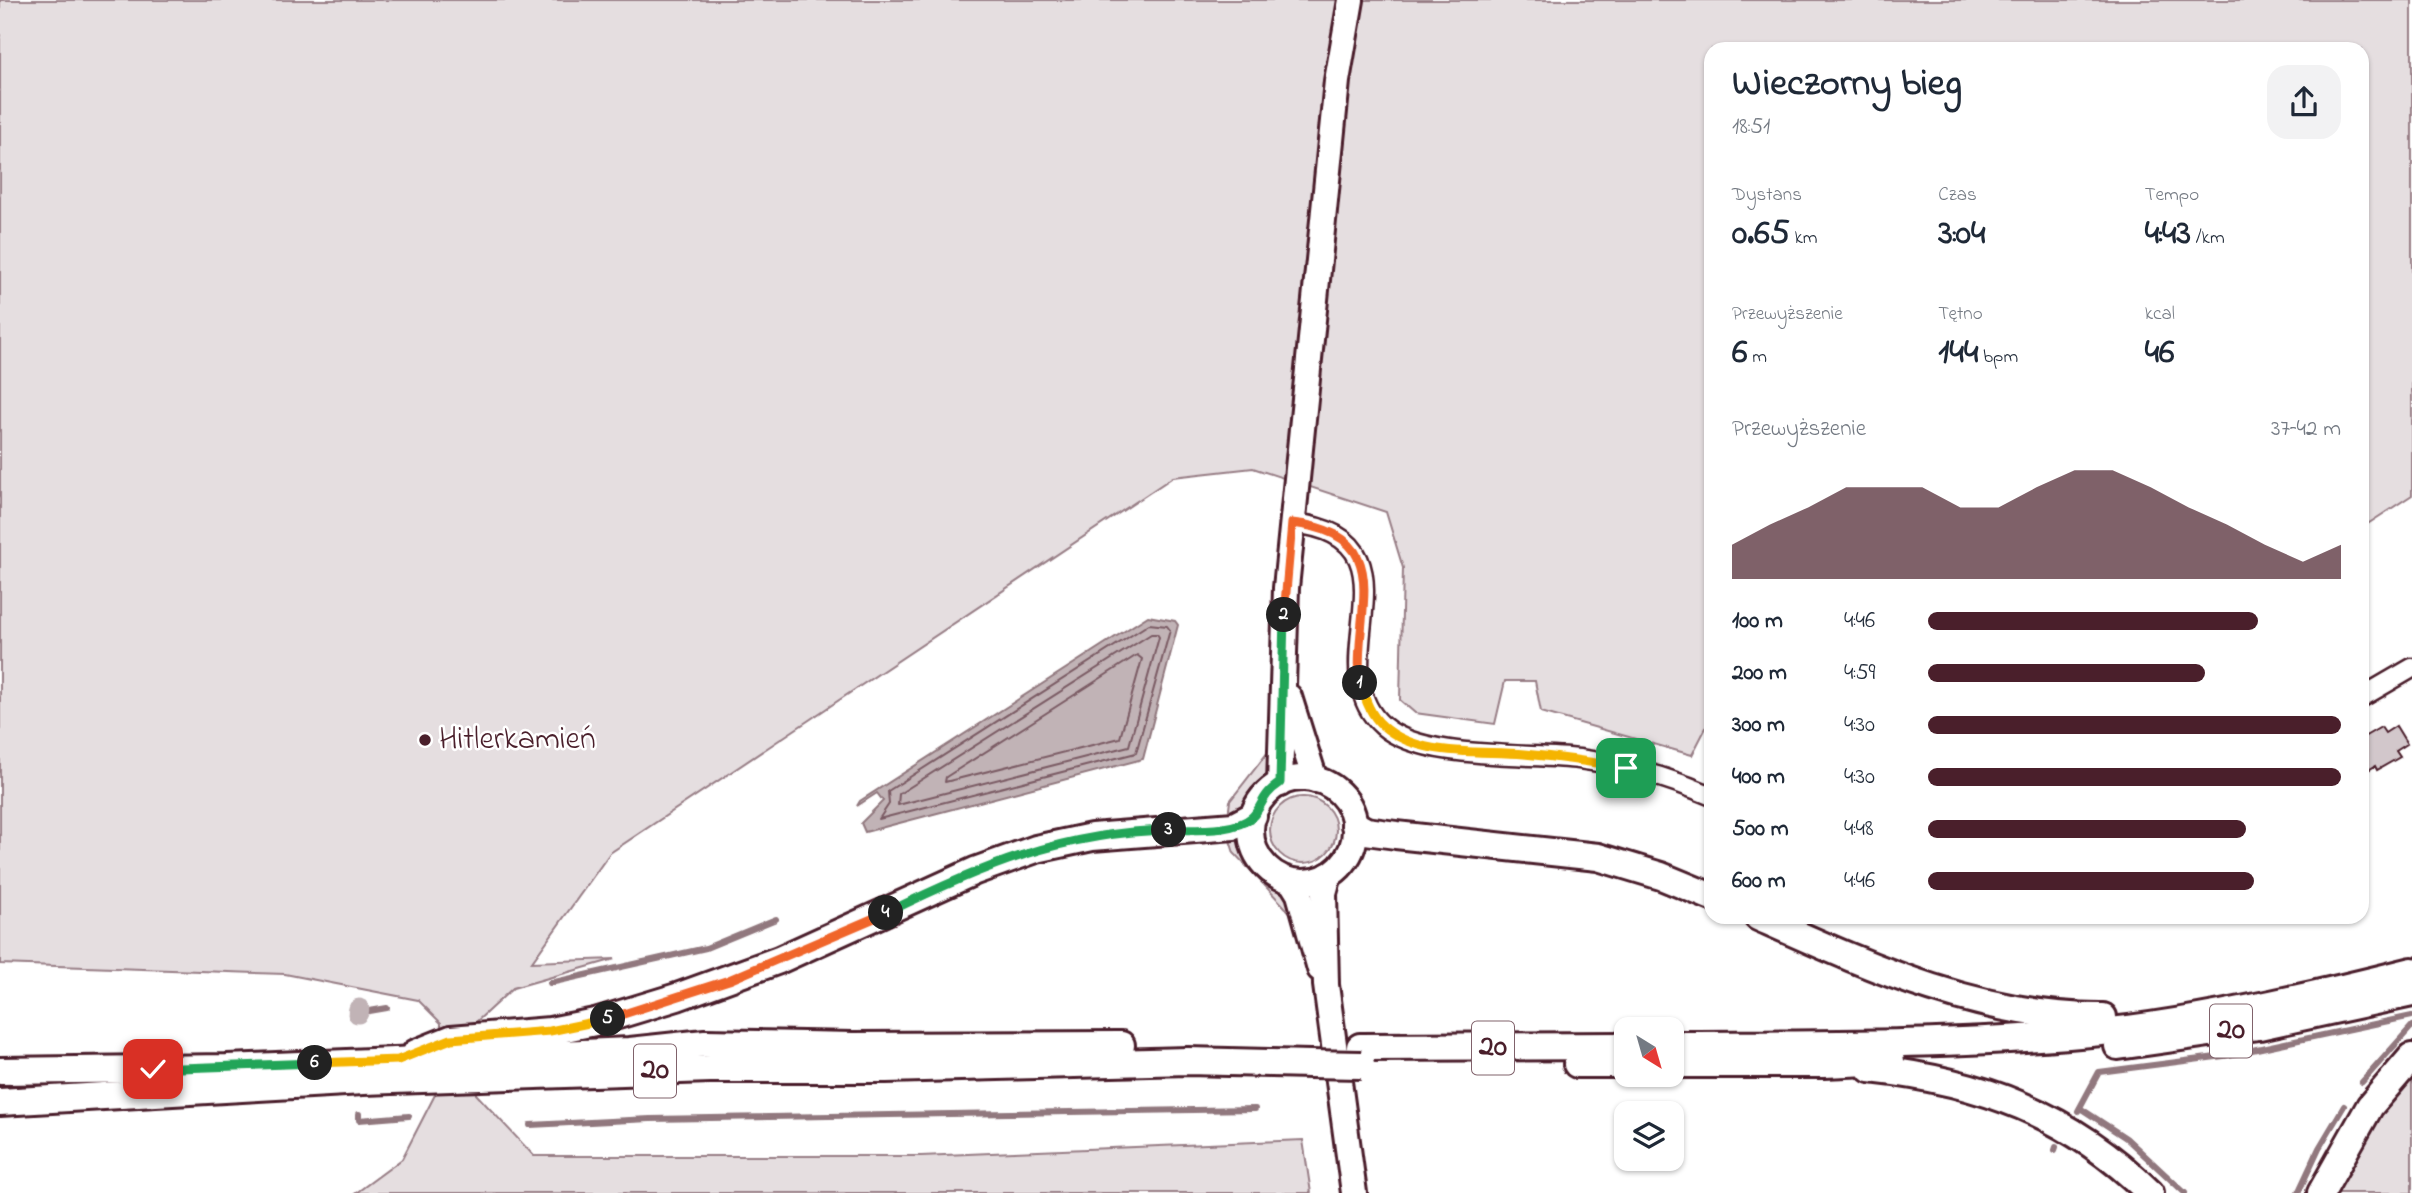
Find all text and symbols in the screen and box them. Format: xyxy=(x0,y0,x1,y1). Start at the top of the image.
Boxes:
text: Wieczorny bieg xyxy=(1732,57,1962,113)
button: share xyxy=(2267,65,2341,139)
text: 18:51 xyxy=(1732,111,1770,144)
text: Dystans xyxy=(1732,182,1802,209)
text: Czas xyxy=(1938,182,1977,209)
text: Tempo xyxy=(2145,182,2199,209)
text: 0.65 xyxy=(1732,209,1790,260)
text: 3:04 xyxy=(1938,209,1985,260)
text: 4:43 xyxy=(2145,209,2191,260)
text: km xyxy=(1790,225,1818,252)
text: /km xyxy=(2191,225,2225,252)
text: Przewyższenie xyxy=(1732,301,1843,328)
text: Tętno xyxy=(1938,301,1983,328)
text: kcal xyxy=(2145,301,2175,328)
text: 6 xyxy=(1732,328,1747,379)
text: 144 xyxy=(1938,328,1978,379)
text: 46 xyxy=(2145,328,2174,379)
text: m xyxy=(1747,344,1767,371)
text: bpm xyxy=(1978,344,2018,371)
text: Przewyższenie xyxy=(1732,413,1866,446)
text: 37–42 m xyxy=(2271,413,2341,446)
pin: 2 xyxy=(1266,598,1302,632)
text: 2 xyxy=(1279,601,1288,628)
text: 100 m xyxy=(1732,605,1783,638)
text: 4:46 xyxy=(1844,605,1875,638)
text: 200 m xyxy=(1732,657,1787,690)
text: 4:59 xyxy=(1844,657,1876,690)
pin: 1 xyxy=(1342,666,1378,700)
text: 1 xyxy=(1356,669,1363,696)
text: 300 m xyxy=(1732,709,1785,742)
text: 4:30 xyxy=(1844,709,1875,742)
place label: Hitlerkamień xyxy=(439,717,596,764)
marker: Hitlerkamień xyxy=(417,732,433,748)
pin xyxy=(1596,738,1656,798)
icon: arrive xyxy=(1607,749,1645,787)
text: 400 m xyxy=(1732,761,1785,794)
text: 4:30 xyxy=(1844,761,1875,794)
pin: 3 xyxy=(1152,812,1186,848)
text: 500 m xyxy=(1732,813,1789,846)
text: 4:48 xyxy=(1844,813,1874,846)
text: 3 xyxy=(1165,816,1172,843)
text: 600 m xyxy=(1732,865,1786,898)
text: 4:46 xyxy=(1844,865,1875,898)
pin: 4 xyxy=(868,895,903,930)
text: 4 xyxy=(882,899,889,926)
pin: 5 xyxy=(590,1002,626,1036)
road number: 20 xyxy=(2210,1004,2252,1058)
text: 5 xyxy=(602,1005,613,1032)
north arrow xyxy=(1614,1017,1684,1087)
map controls xyxy=(1614,1017,1684,1171)
road number: 20 xyxy=(1472,1022,1514,1074)
pin xyxy=(123,1039,183,1099)
road number: 20 xyxy=(634,1044,676,1098)
pin: 6 xyxy=(298,1046,332,1080)
text: 6 xyxy=(310,1049,319,1076)
icon: check xyxy=(134,1050,172,1088)
button: layers xyxy=(1614,1101,1684,1171)

